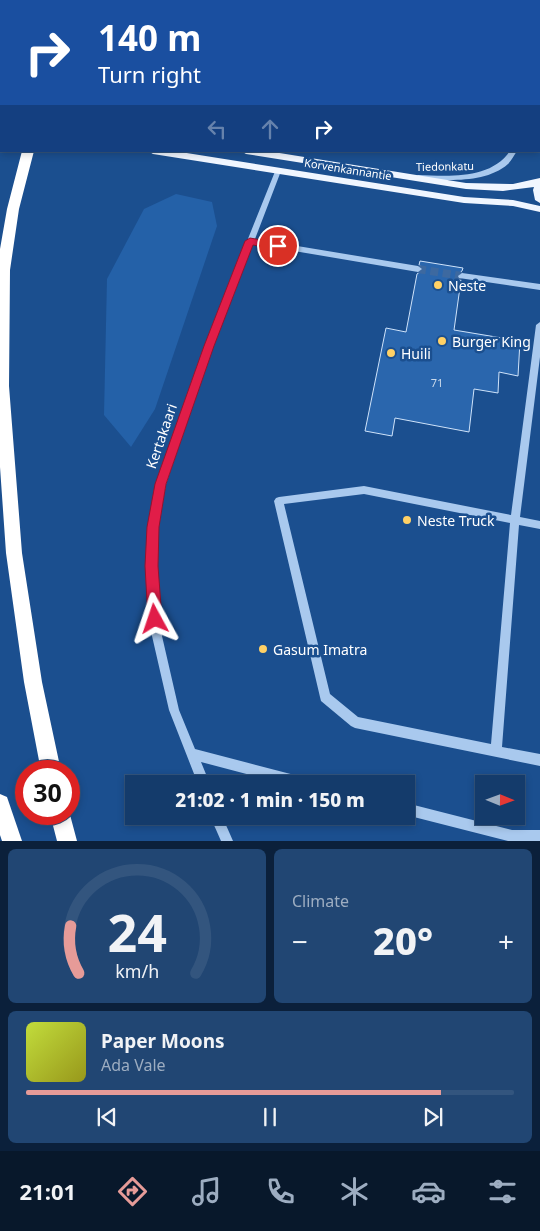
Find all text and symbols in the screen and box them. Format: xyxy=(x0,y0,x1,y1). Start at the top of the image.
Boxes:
text: 140 m xyxy=(98,14,201,61)
icon: right xyxy=(15,20,80,85)
text: Turn right xyxy=(98,59,201,89)
icon: left xyxy=(203,115,231,143)
icon: ahead xyxy=(256,115,284,143)
icon: right xyxy=(309,115,337,143)
street label: Korvenkannantie xyxy=(303,155,393,183)
street label: Tiedonkatu xyxy=(416,158,474,174)
pin xyxy=(257,225,299,267)
icon: arrive xyxy=(264,232,292,260)
place label: Neste xyxy=(448,276,486,295)
marker: Neste xyxy=(432,279,444,291)
place label: Burger King xyxy=(452,332,531,351)
marker: Burger King xyxy=(436,335,448,347)
place label: Huili xyxy=(401,344,431,363)
marker: Huili xyxy=(385,347,397,359)
house number: 71 xyxy=(431,375,443,390)
street label: Kertakaari xyxy=(141,401,181,471)
place label: Neste Truck xyxy=(417,511,495,530)
marker: Neste Truck xyxy=(401,514,413,526)
position arrow xyxy=(128,592,180,644)
place label: Gasum Imatra xyxy=(273,640,367,659)
marker: Gasum Imatra xyxy=(257,643,269,655)
speed limit sign: 30 xyxy=(15,760,80,825)
north arrow xyxy=(475,775,525,825)
map controls xyxy=(475,775,525,825)
text: 21:02 · 1 min · 150 m xyxy=(175,787,365,813)
text: Climate xyxy=(292,890,349,912)
text: 24 xyxy=(107,896,167,967)
text: 20° xyxy=(373,914,433,966)
text: − xyxy=(292,922,308,960)
text: + xyxy=(498,922,514,960)
text: km/h xyxy=(115,959,159,983)
text: Paper Moons xyxy=(101,1028,225,1054)
text: Ada Vale xyxy=(101,1054,166,1076)
icon: previous xyxy=(93,1103,121,1131)
icon: pause xyxy=(256,1103,284,1131)
icon: next xyxy=(419,1103,447,1131)
icon: directions xyxy=(115,1174,150,1209)
icon: music xyxy=(189,1174,224,1209)
icon: phone xyxy=(263,1174,298,1209)
icon: climate xyxy=(337,1174,372,1209)
icon: car xyxy=(411,1174,446,1209)
icon: filters xyxy=(485,1174,520,1209)
text: 21:01 xyxy=(20,1176,76,1206)

